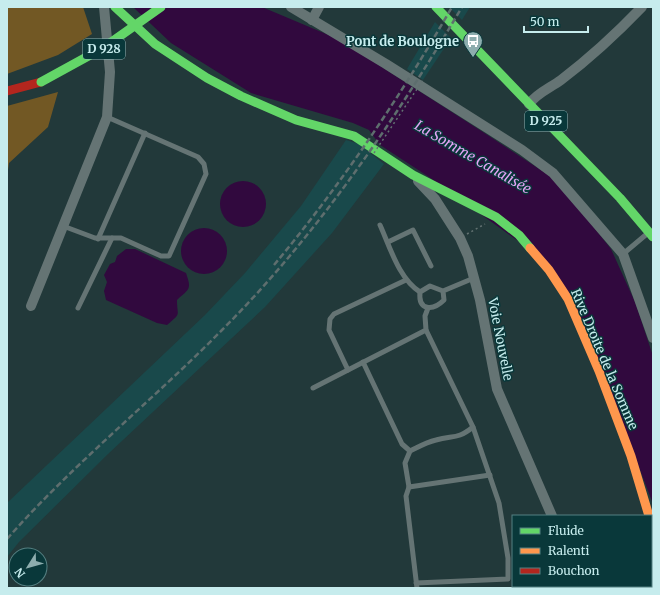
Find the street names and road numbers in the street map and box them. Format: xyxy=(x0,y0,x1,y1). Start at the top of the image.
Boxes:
road number: D 928 xyxy=(83,39,125,59)
road number: D 925 xyxy=(525,111,567,131)
street label: Rive Droite de la Somme xyxy=(567,286,642,433)
street label: Voie Nouvelle xyxy=(484,295,517,382)

